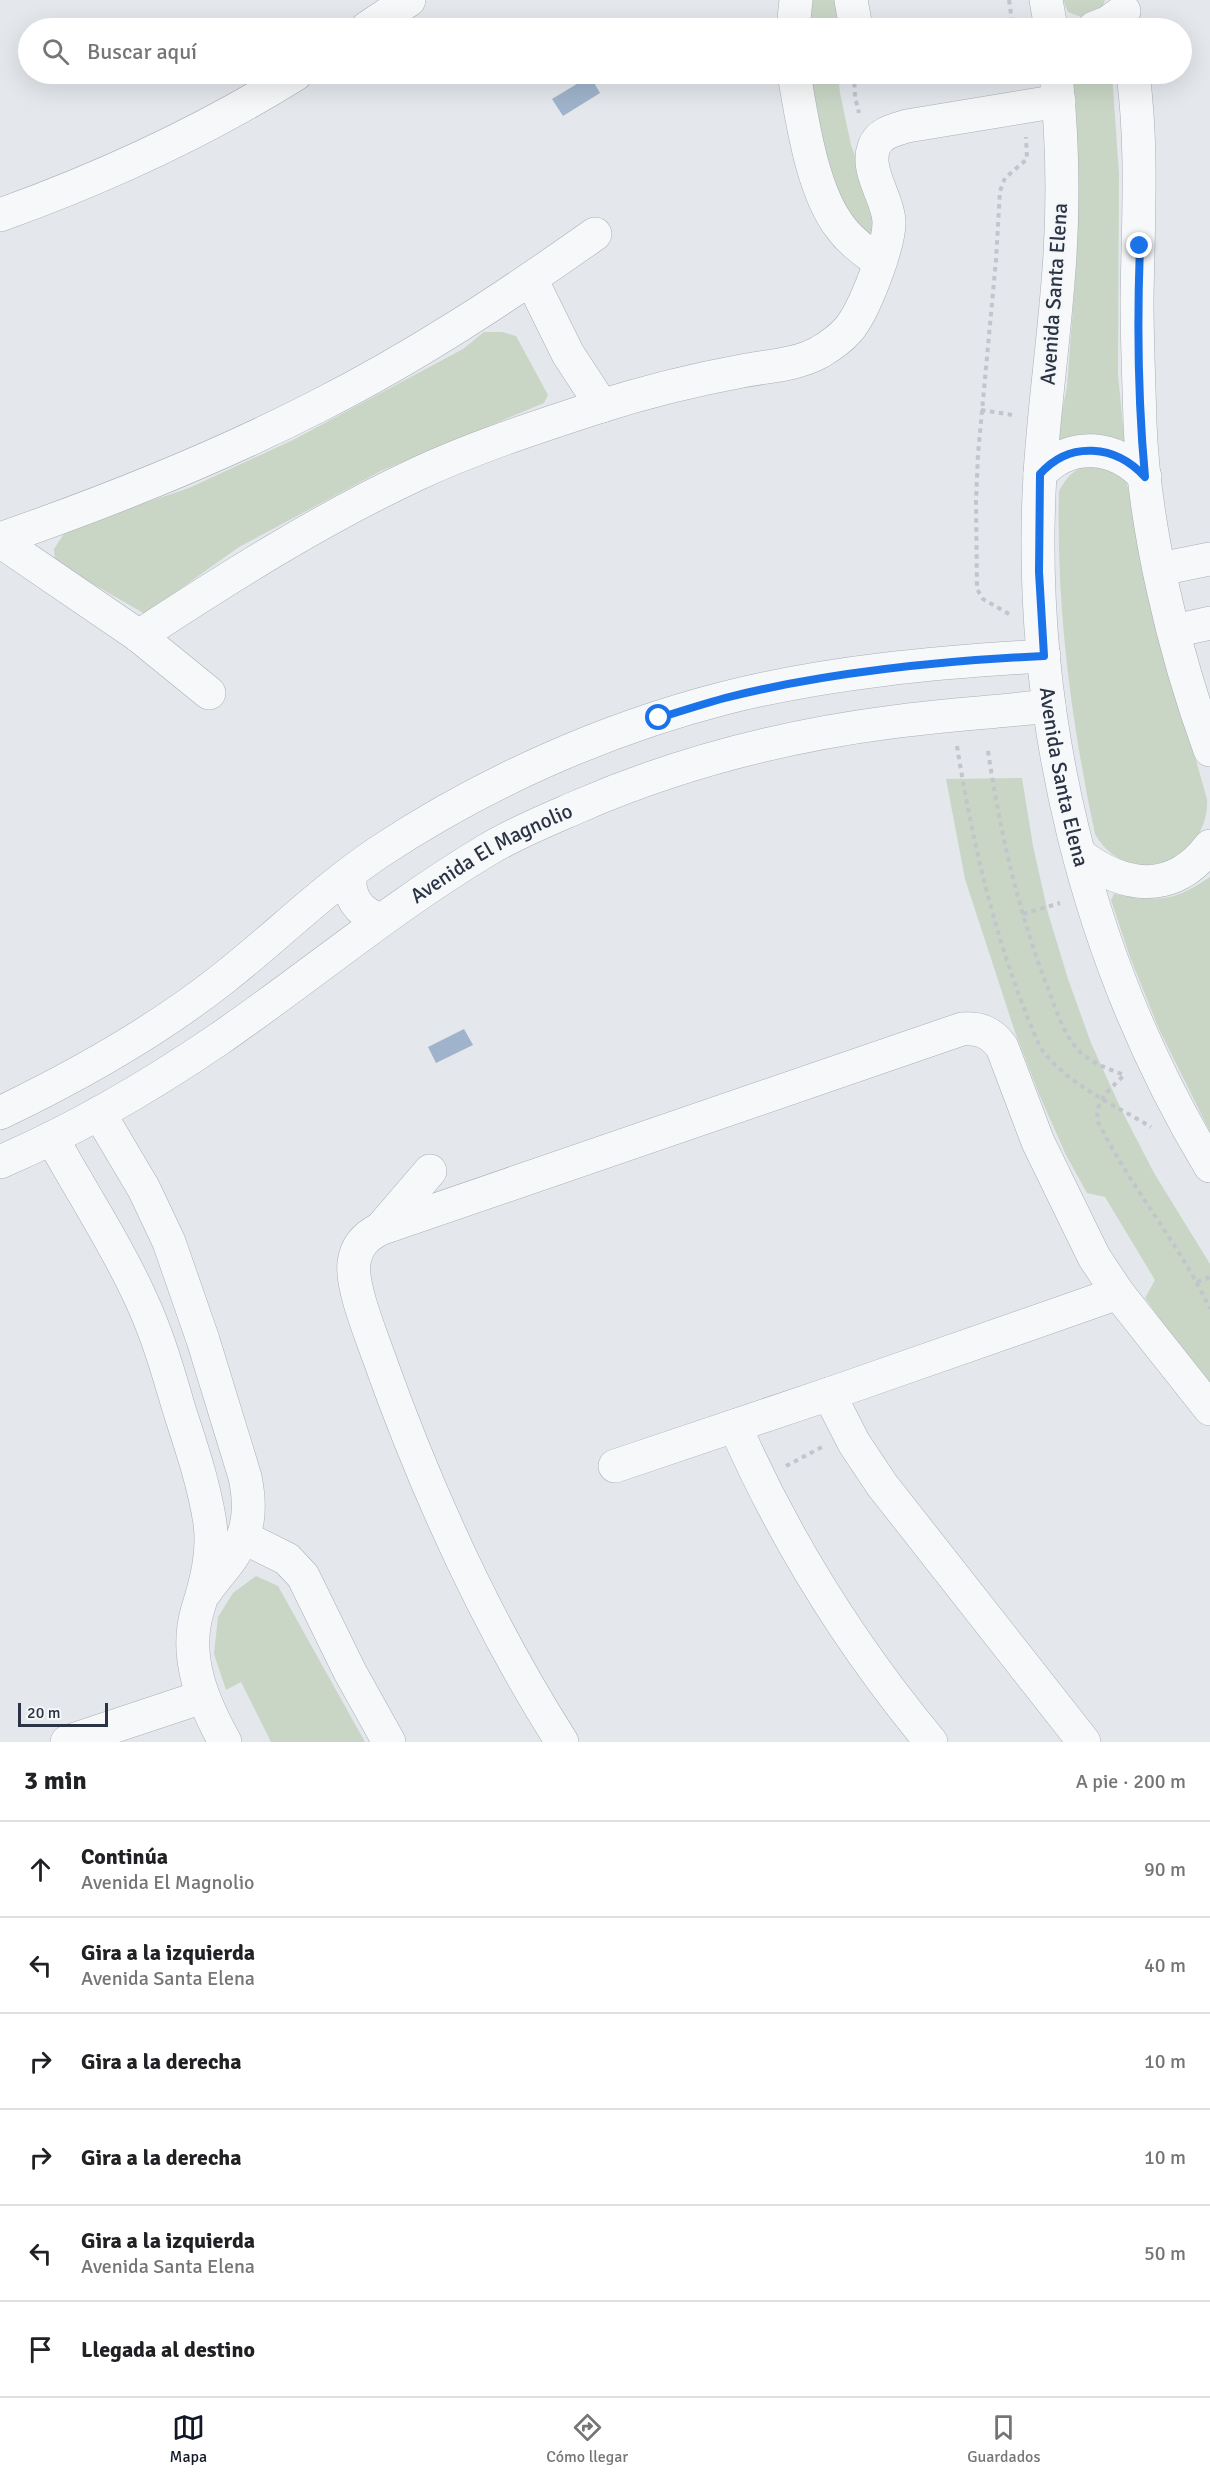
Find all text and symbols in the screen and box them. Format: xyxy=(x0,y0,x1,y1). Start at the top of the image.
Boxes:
search box xyxy=(18,18,1192,84)
icon: search xyxy=(39,35,72,68)
text: Buscar aquí xyxy=(87,38,197,65)
street label: Avenida Santa Elena xyxy=(1035,202,1073,386)
route end xyxy=(1126,232,1152,258)
street label: Avenida Santa Elena xyxy=(1034,685,1095,870)
route start xyxy=(645,704,671,730)
street label: Avenida El Magnolio xyxy=(405,797,577,909)
scale bar xyxy=(18,1700,108,1728)
text: 20 m xyxy=(27,1703,61,1723)
text: 3 min xyxy=(24,1765,87,1797)
text: A pie · 200 m xyxy=(1076,1769,1186,1794)
text: Continúa xyxy=(81,1843,168,1870)
icon: ahead xyxy=(24,1853,57,1886)
text: 90 m xyxy=(1144,1857,1186,1882)
text: Avenida El Magnolio xyxy=(81,1870,255,1895)
text: Gira a la izquierda xyxy=(81,1939,255,1966)
icon: left xyxy=(24,1949,57,1982)
text: 40 m xyxy=(1144,1953,1186,1978)
text: Avenida Santa Elena xyxy=(81,1966,255,1991)
icon: right xyxy=(24,2045,57,2078)
text: Gira a la derecha xyxy=(81,2048,242,2075)
text: 10 m xyxy=(1144,2049,1186,2074)
icon: right xyxy=(24,2141,57,2174)
text: Gira a la derecha xyxy=(81,2144,242,2171)
text: 10 m xyxy=(1144,2145,1186,2170)
text: Gira a la izquierda xyxy=(81,2227,255,2254)
icon: left xyxy=(24,2237,57,2270)
text: 50 m xyxy=(1144,2241,1186,2266)
text: Avenida Santa Elena xyxy=(81,2254,255,2279)
icon: arrive xyxy=(24,2333,57,2366)
text: Llegada al destino xyxy=(81,2336,255,2363)
tab: Mapa xyxy=(170,2411,207,2467)
tab: Cómo llegar xyxy=(546,2411,628,2467)
tab: Guardados xyxy=(967,2411,1040,2467)

